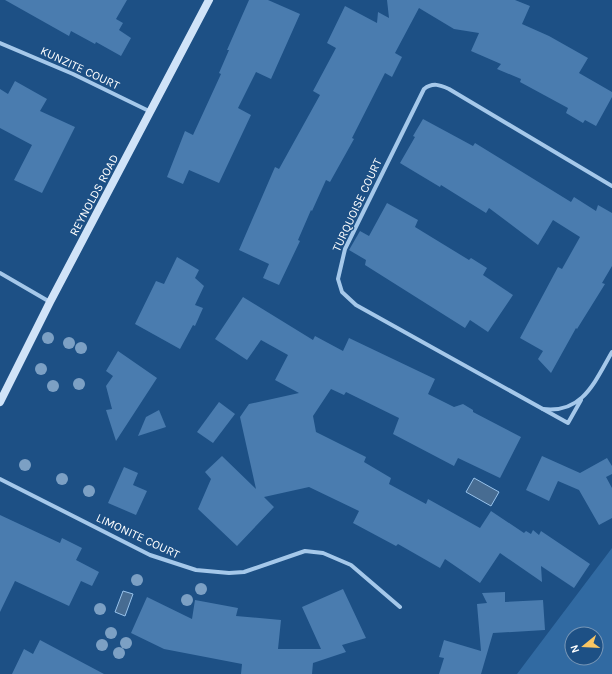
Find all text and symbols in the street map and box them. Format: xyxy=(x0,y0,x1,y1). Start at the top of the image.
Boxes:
street label: KUNZITE COURT xyxy=(38,44,122,92)
street label: REYNOLDS ROAD xyxy=(67,152,121,238)
street label: TURQUOISE COURT xyxy=(329,156,385,254)
street label: LIMONITE COURT xyxy=(94,511,182,561)
north arrow xyxy=(564,626,604,666)
text: N xyxy=(568,643,582,655)

